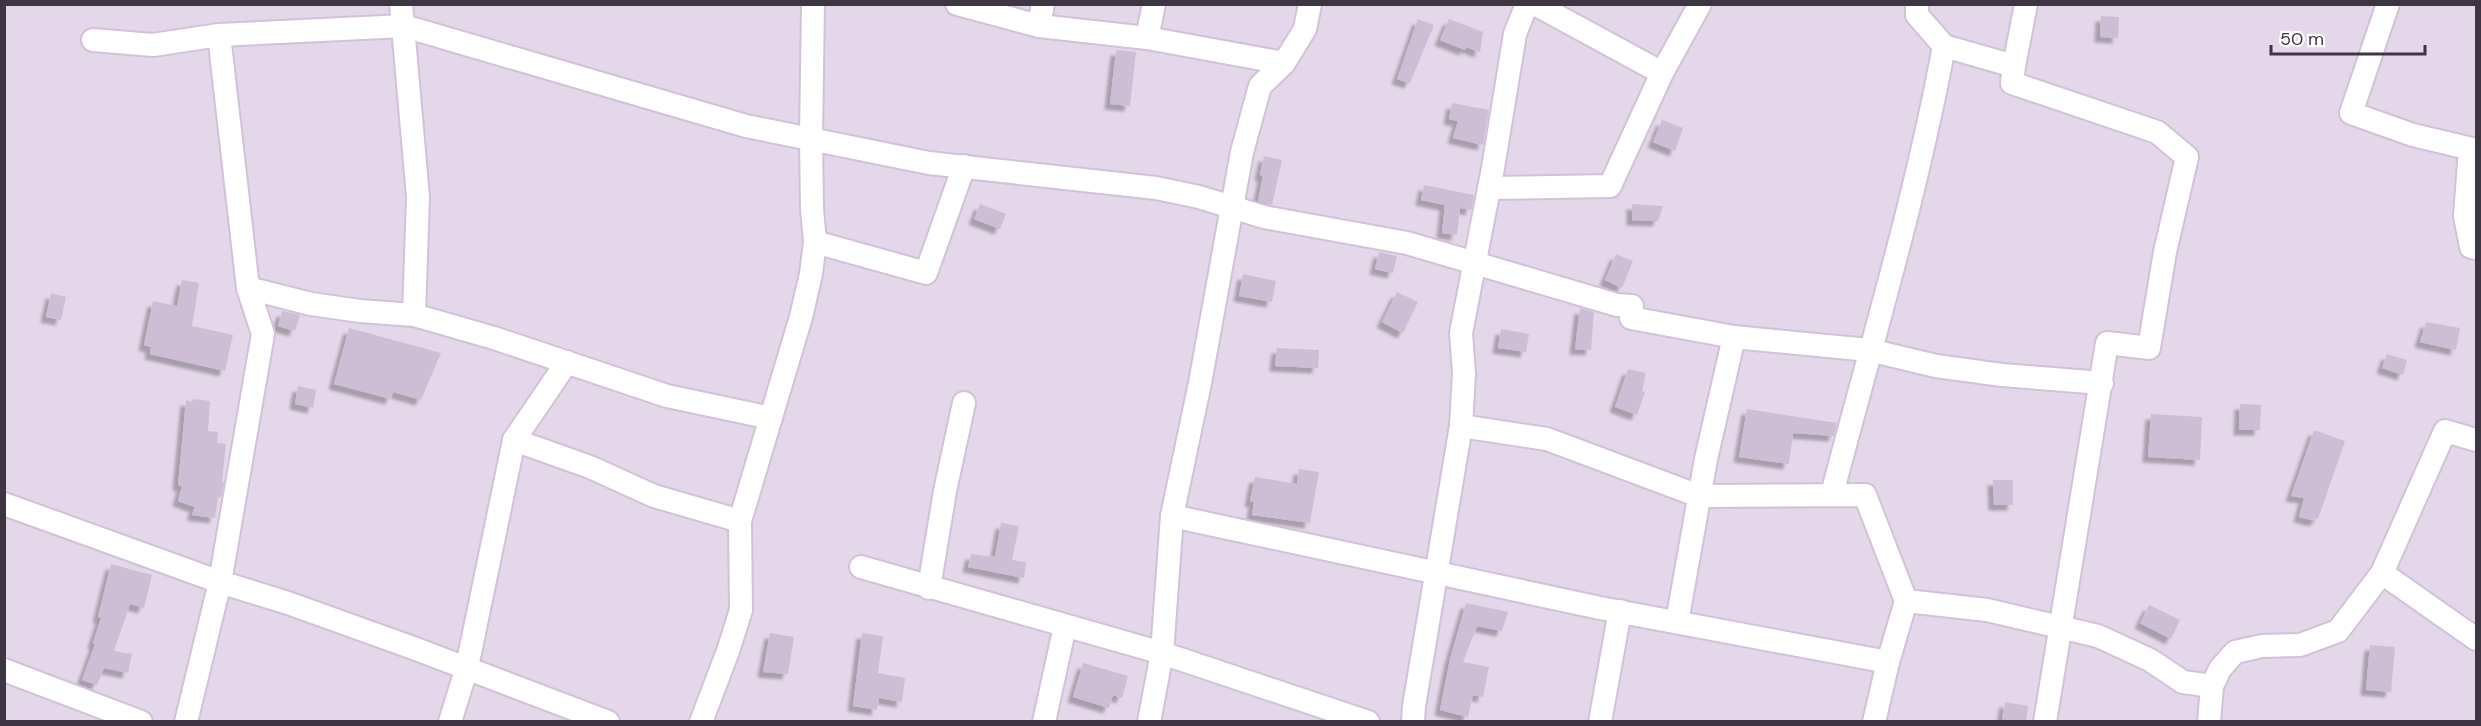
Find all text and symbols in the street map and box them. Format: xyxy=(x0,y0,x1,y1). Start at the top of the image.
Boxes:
scale bar xyxy=(2271,18,2426,56)
text: 50 m xyxy=(2280,27,2324,51)

